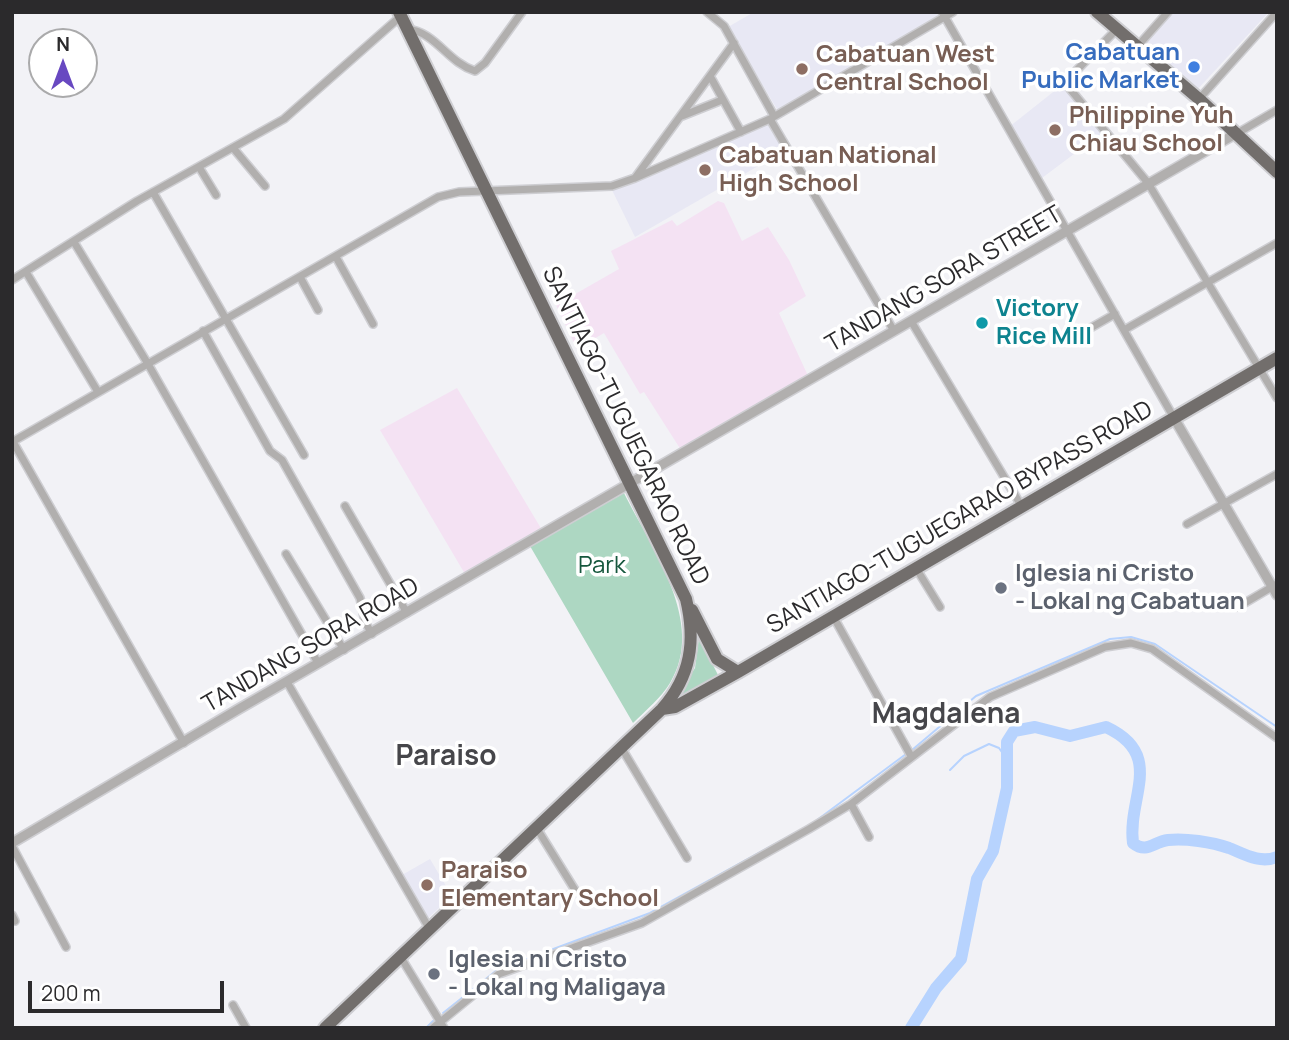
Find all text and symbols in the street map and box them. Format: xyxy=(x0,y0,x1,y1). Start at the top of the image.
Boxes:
north arrow xyxy=(28,28,98,98)
text: N xyxy=(56,31,70,57)
place label: Cabatuan Public Market xyxy=(1021,39,1180,95)
place label: Cabatuan West Central School xyxy=(816,41,995,97)
marker: Cabatuan Public Market xyxy=(1186,59,1202,75)
marker: Cabatuan West Central School xyxy=(794,61,810,77)
place label: Philippine Yuh Chiau School xyxy=(1069,102,1234,158)
marker: Philippine Yuh Chiau School xyxy=(1047,122,1063,138)
place label: Cabatuan National High School xyxy=(719,142,937,198)
marker: Cabatuan National High School xyxy=(697,162,713,178)
street label: TANDANG SORA STREET xyxy=(821,201,1067,359)
street label: SANTIAGO-TUGUEGARAO ROAD xyxy=(535,262,715,590)
place label: Victory Rice Mill xyxy=(996,295,1092,351)
marker: Victory Rice Mill xyxy=(974,315,990,331)
street label: SANTIAGO-TUGUEGARAO BYPASS ROAD xyxy=(762,395,1158,641)
park label: Park xyxy=(578,552,626,580)
place label: Iglesia ni Cristo - Lokal ng Cabatuan xyxy=(1015,560,1245,616)
street label: TANDANG SORA ROAD xyxy=(198,572,424,720)
marker: Iglesia ni Cristo - Lokal ng Cabatuan xyxy=(993,580,1009,596)
district label: Magdalena xyxy=(872,698,1020,732)
district label: Paraiso xyxy=(396,740,496,774)
place label: Paraiso Elementary School xyxy=(441,857,659,913)
marker: Paraiso Elementary School xyxy=(419,877,435,893)
place label: Iglesia ni Cristo - Lokal ng Maligaya xyxy=(448,946,666,1002)
marker: Iglesia ni Cristo - Lokal ng Maligaya xyxy=(426,966,442,982)
scale bar xyxy=(32,967,228,1011)
text: 200 m xyxy=(41,979,101,1007)

